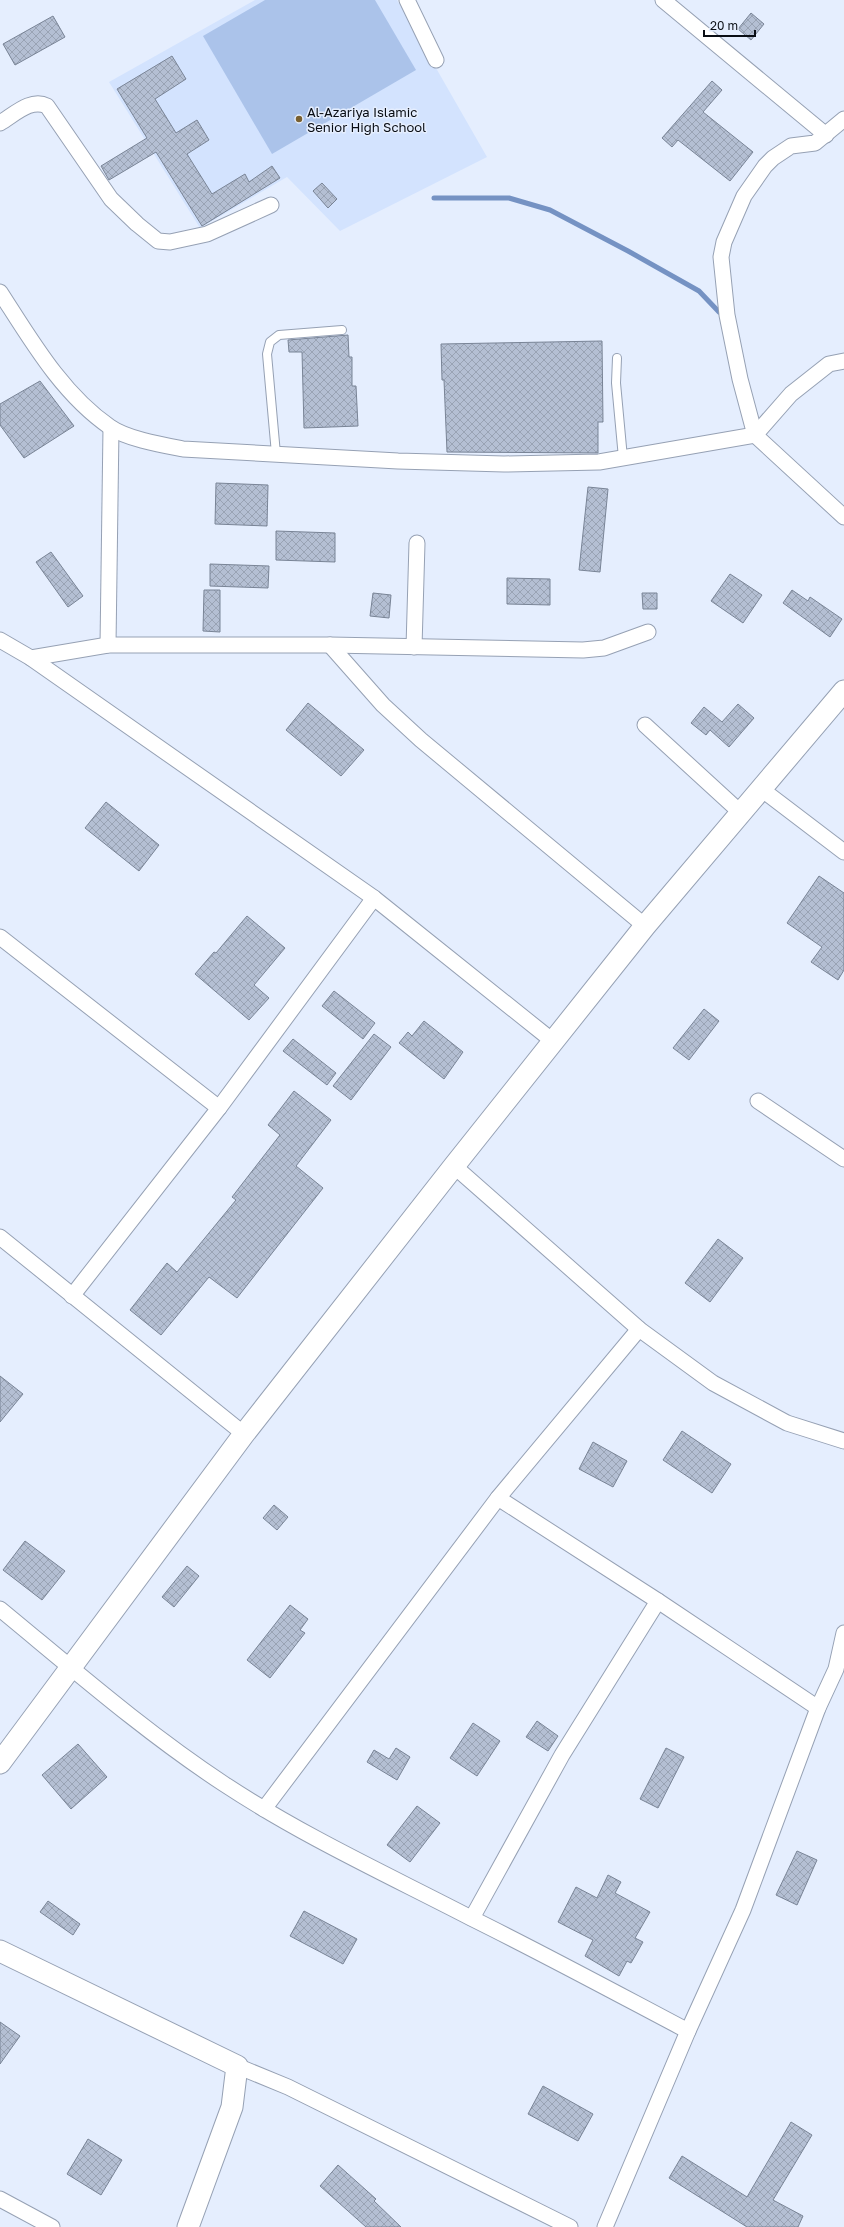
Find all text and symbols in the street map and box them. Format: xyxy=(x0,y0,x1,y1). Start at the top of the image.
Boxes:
scale bar xyxy=(704,12,755,38)
text: 20 m xyxy=(710,18,738,33)
place label: Al-Azariya Islamic Senior High School xyxy=(307,104,426,135)
marker: Al-Azariya Islamic Senior High School xyxy=(294,114,304,124)

